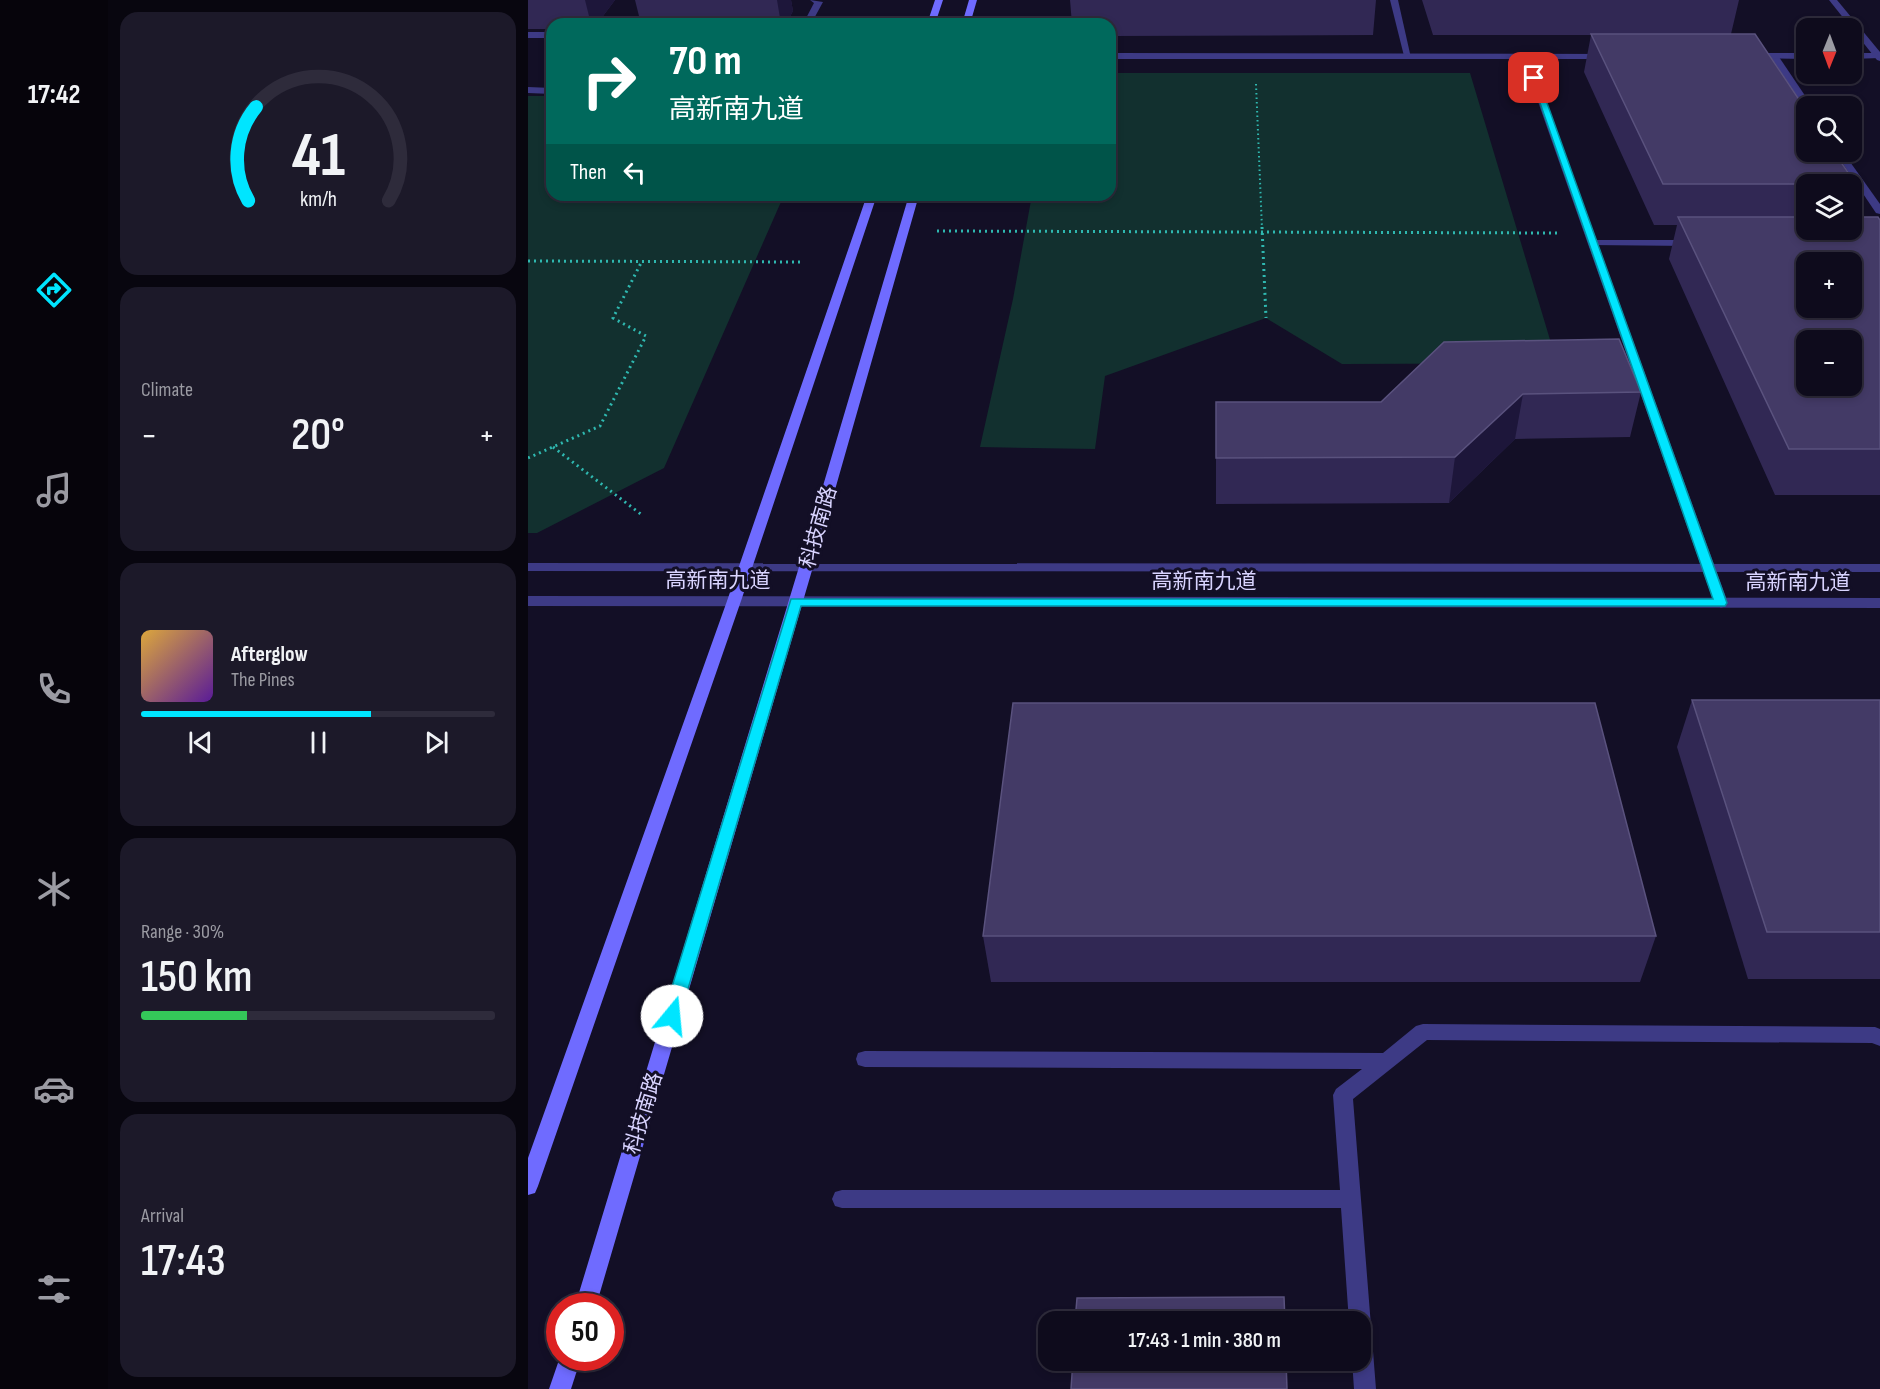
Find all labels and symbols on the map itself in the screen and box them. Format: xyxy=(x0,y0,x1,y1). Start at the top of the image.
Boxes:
north arrow xyxy=(1796,18,1862,84)
pin xyxy=(1508,52,1559,103)
street label: 科技南路 xyxy=(795,483,842,571)
street label: 高新南九道 xyxy=(666,568,771,593)
street label: 高新南九道 xyxy=(1152,569,1257,594)
street label: 高新南九道 xyxy=(1746,570,1851,595)
position arrow xyxy=(640,984,704,1048)
street label: 科技南路 xyxy=(619,1069,668,1157)
speed limit sign: 50 xyxy=(546,1293,624,1371)

